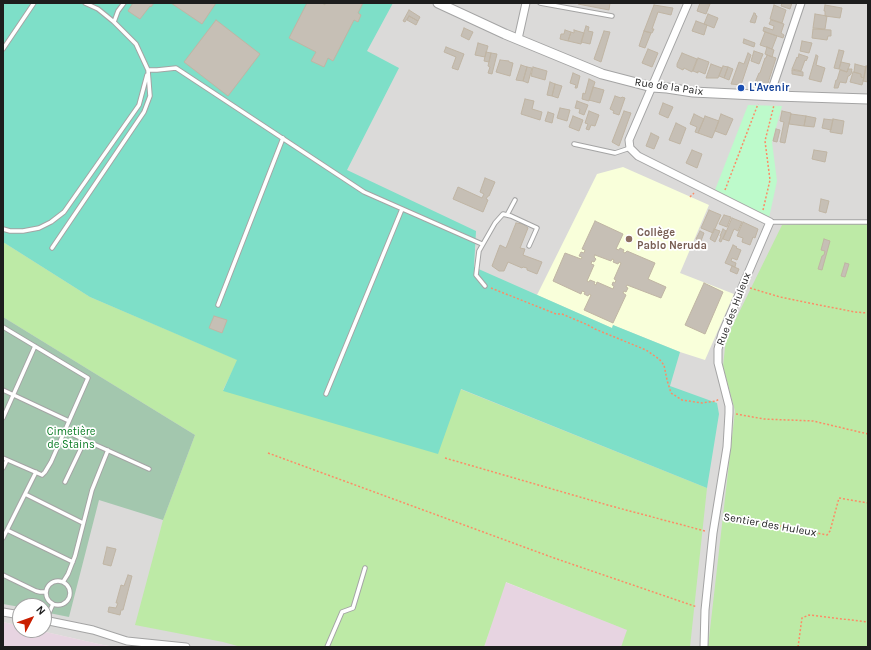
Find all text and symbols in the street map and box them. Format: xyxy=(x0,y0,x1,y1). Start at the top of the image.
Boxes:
street label: Rue de la Paix xyxy=(634,76,704,98)
place label: L'Avenir xyxy=(749,81,789,95)
marker: L'Avenir xyxy=(736,83,746,93)
place label: Collège Pablo Neruda xyxy=(637,226,707,252)
marker: Collège Pablo Neruda xyxy=(624,234,634,244)
street label: Rue des Huleux xyxy=(714,271,754,347)
park label: Cimetière de Stains xyxy=(47,425,95,451)
street label: Sentier des Huleux xyxy=(722,510,818,540)
north arrow xyxy=(12,598,52,638)
text: N xyxy=(33,603,48,618)

